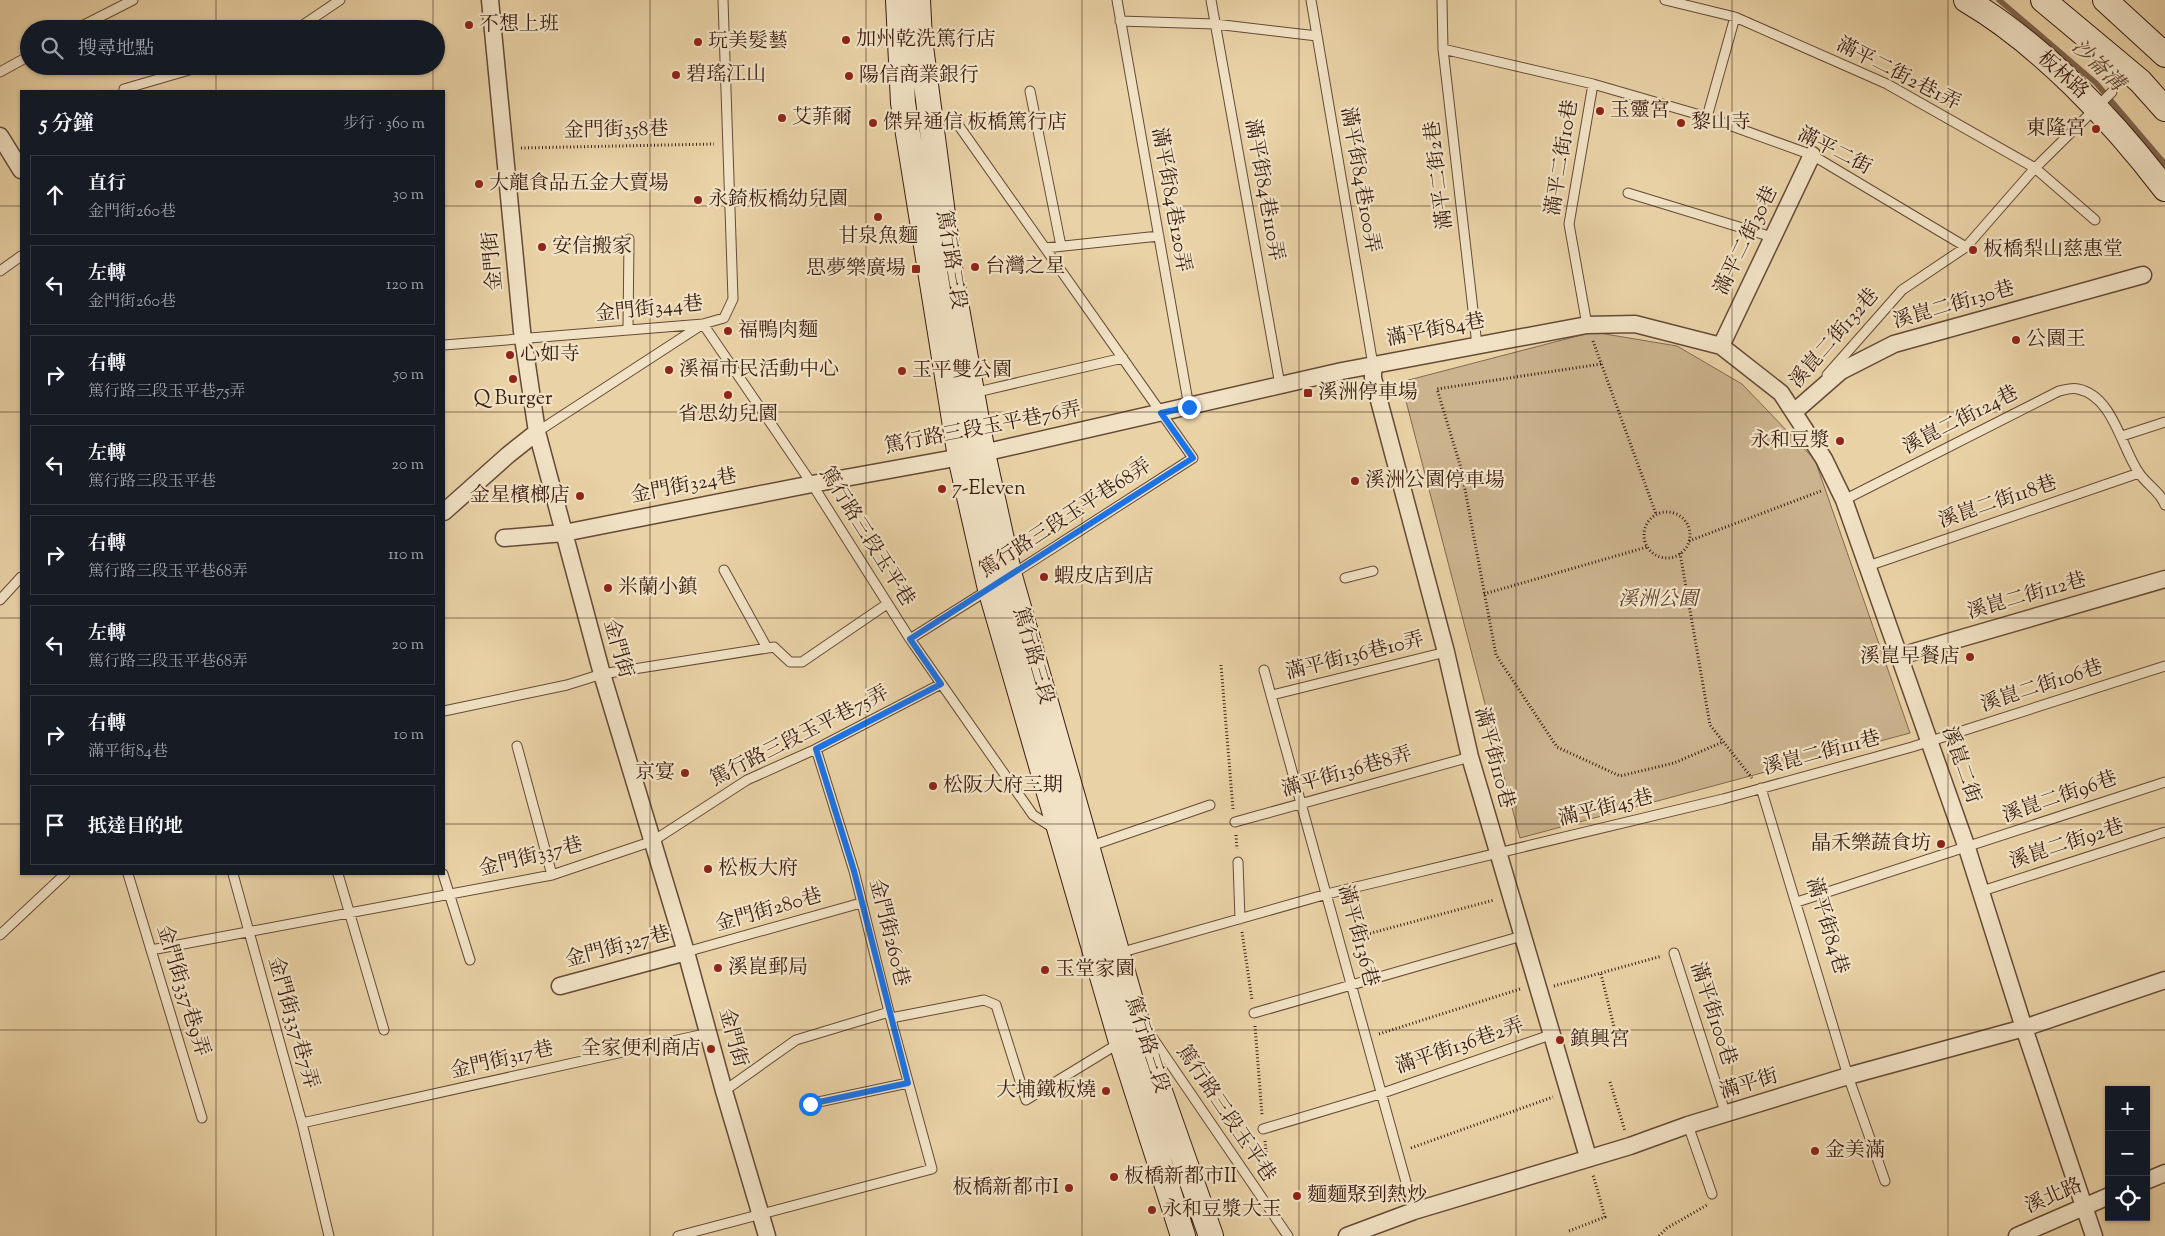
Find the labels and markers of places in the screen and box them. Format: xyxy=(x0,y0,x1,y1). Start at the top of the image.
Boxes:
place label: 不想上班 xyxy=(479,11,559,40)
marker: 不想上班 xyxy=(463,19,475,31)
place label: 加州乾洗篤行店 xyxy=(856,26,996,55)
place label: 玩美髮藝 xyxy=(708,28,788,57)
marker: 加州乾洗篤行店 xyxy=(840,34,852,46)
marker: 玩美髮藝 xyxy=(692,36,704,48)
place label: 碧瑤江山 xyxy=(686,61,766,90)
place label: 陽信商業銀行 xyxy=(859,62,979,91)
marker: 碧瑤江山 xyxy=(670,69,682,81)
marker: 陽信商業銀行 xyxy=(843,70,855,82)
place label: 玉靈宮 xyxy=(1610,97,1670,126)
place label: 艾菲爾 xyxy=(792,104,852,133)
marker: 玉靈宮 xyxy=(1594,105,1606,117)
place label: 傑昇通信 板橋篤行店 xyxy=(883,109,1067,138)
place label: 黎山寺 xyxy=(1691,109,1751,138)
marker: 艾菲爾 xyxy=(776,112,788,124)
place label: 東隆宮 xyxy=(2026,115,2086,144)
marker: 傑昇通信 板橋篤行店 xyxy=(867,117,879,129)
marker: 黎山寺 xyxy=(1675,117,1687,129)
marker: 東隆宮 xyxy=(2090,123,2102,135)
place label: 大龍食品五金大賣場 xyxy=(489,170,669,199)
marker: 大龍食品五金大賣場 xyxy=(473,178,485,190)
place label: 永錡板橋幼兒園 xyxy=(708,186,848,215)
marker: 永錡板橋幼兒園 xyxy=(692,194,704,206)
marker: 甘泉魚麵 xyxy=(872,211,884,223)
place label: 甘泉魚麵 xyxy=(838,223,918,252)
place label: 安信搬家 xyxy=(552,233,632,262)
place label: 板橋梨山慈惠堂 xyxy=(1983,236,2123,265)
marker: 安信搬家 xyxy=(536,241,548,253)
marker: 板橋梨山慈惠堂 xyxy=(1967,244,1979,256)
place label: 台灣之星 xyxy=(985,253,1065,282)
place label: 思夢樂廣場 xyxy=(806,255,906,284)
marker: 台灣之星 xyxy=(969,261,981,273)
marker: 思夢樂廣場 xyxy=(910,263,922,275)
place label: 福鴨肉麵 xyxy=(738,317,818,346)
marker: 福鴨肉麵 xyxy=(722,325,734,337)
place label: 公園王 xyxy=(2026,326,2086,355)
marker: 公園王 xyxy=(2010,334,2022,346)
place label: 心如寺 xyxy=(520,341,580,370)
marker: 心如寺 xyxy=(504,349,516,361)
place label: 溪福市民活動中心 xyxy=(679,356,839,385)
place label: 玉平雙公園 xyxy=(912,357,1012,386)
marker: 溪福市民活動中心 xyxy=(663,364,675,376)
marker: 玉平雙公園 xyxy=(896,365,908,377)
marker: Q Burger xyxy=(507,373,519,385)
place label: 溪洲停車場 xyxy=(1318,379,1418,408)
place label: Q Burger xyxy=(473,385,553,414)
marker: 溪洲停車場 xyxy=(1302,387,1314,399)
marker: 省思幼兒園 xyxy=(722,389,734,401)
place label: 省思幼兒園 xyxy=(678,401,778,430)
place label: 永和豆漿 xyxy=(1750,427,1830,456)
marker: 永和豆漿 xyxy=(1834,435,1846,447)
place label: 溪洲公園停車場 xyxy=(1365,467,1505,496)
place label: 7-Eleven xyxy=(952,475,1026,504)
marker: 溪洲公園停車場 xyxy=(1349,475,1361,487)
place label: 金星檳榔店 xyxy=(470,482,570,511)
marker: 7-Eleven xyxy=(936,483,948,495)
marker: 金星檳榔店 xyxy=(574,490,586,502)
place label: 蝦皮店到店 xyxy=(1054,563,1154,592)
marker: 蝦皮店到店 xyxy=(1038,571,1050,583)
place label: 米蘭小鎮 xyxy=(618,574,698,603)
marker: 米蘭小鎮 xyxy=(602,582,614,594)
place label: 溪崑早餐店 xyxy=(1860,643,1960,672)
marker: 溪崑早餐店 xyxy=(1964,651,1976,663)
place label: 京宴 xyxy=(635,759,675,788)
marker: 京宴 xyxy=(679,767,691,779)
place label: 松阪大府三期 xyxy=(943,772,1063,801)
marker: 松阪大府三期 xyxy=(927,780,939,792)
place label: 晶禾樂蔬食坊 xyxy=(1811,830,1931,859)
marker: 晶禾樂蔬食坊 xyxy=(1935,838,1947,850)
place label: 松板大府 xyxy=(718,855,798,884)
marker: 松板大府 xyxy=(702,863,714,875)
place label: 溪崑郵局 xyxy=(728,954,808,983)
place label: 玉堂家園 xyxy=(1055,956,1135,985)
marker: 溪崑郵局 xyxy=(712,962,724,974)
marker: 玉堂家園 xyxy=(1039,964,1051,976)
place label: 鎮興宮 xyxy=(1570,1026,1630,1055)
marker: 鎮興宮 xyxy=(1554,1034,1566,1046)
place label: 全家便利商店 xyxy=(581,1035,701,1064)
marker: 全家便利商店 xyxy=(705,1043,717,1055)
place label: 大埔鐵板燒 xyxy=(996,1077,1096,1106)
marker: 大埔鐵板燒 xyxy=(1100,1085,1112,1097)
place label: 金美滿 xyxy=(1825,1137,1885,1166)
marker: 金美滿 xyxy=(1809,1145,1821,1157)
place label: 板橋新都市II xyxy=(1124,1163,1238,1192)
marker: 板橋新都市II xyxy=(1108,1171,1120,1183)
place label: 板橋新都市I xyxy=(952,1174,1059,1203)
marker: 板橋新都市I xyxy=(1063,1182,1075,1194)
place label: 麵麵聚到熱炒 xyxy=(1307,1182,1427,1211)
marker: 麵麵聚到熱炒 xyxy=(1291,1190,1303,1202)
place label: 永和豆漿大王 xyxy=(1162,1196,1282,1225)
marker: 永和豆漿大王 xyxy=(1146,1204,1158,1216)

